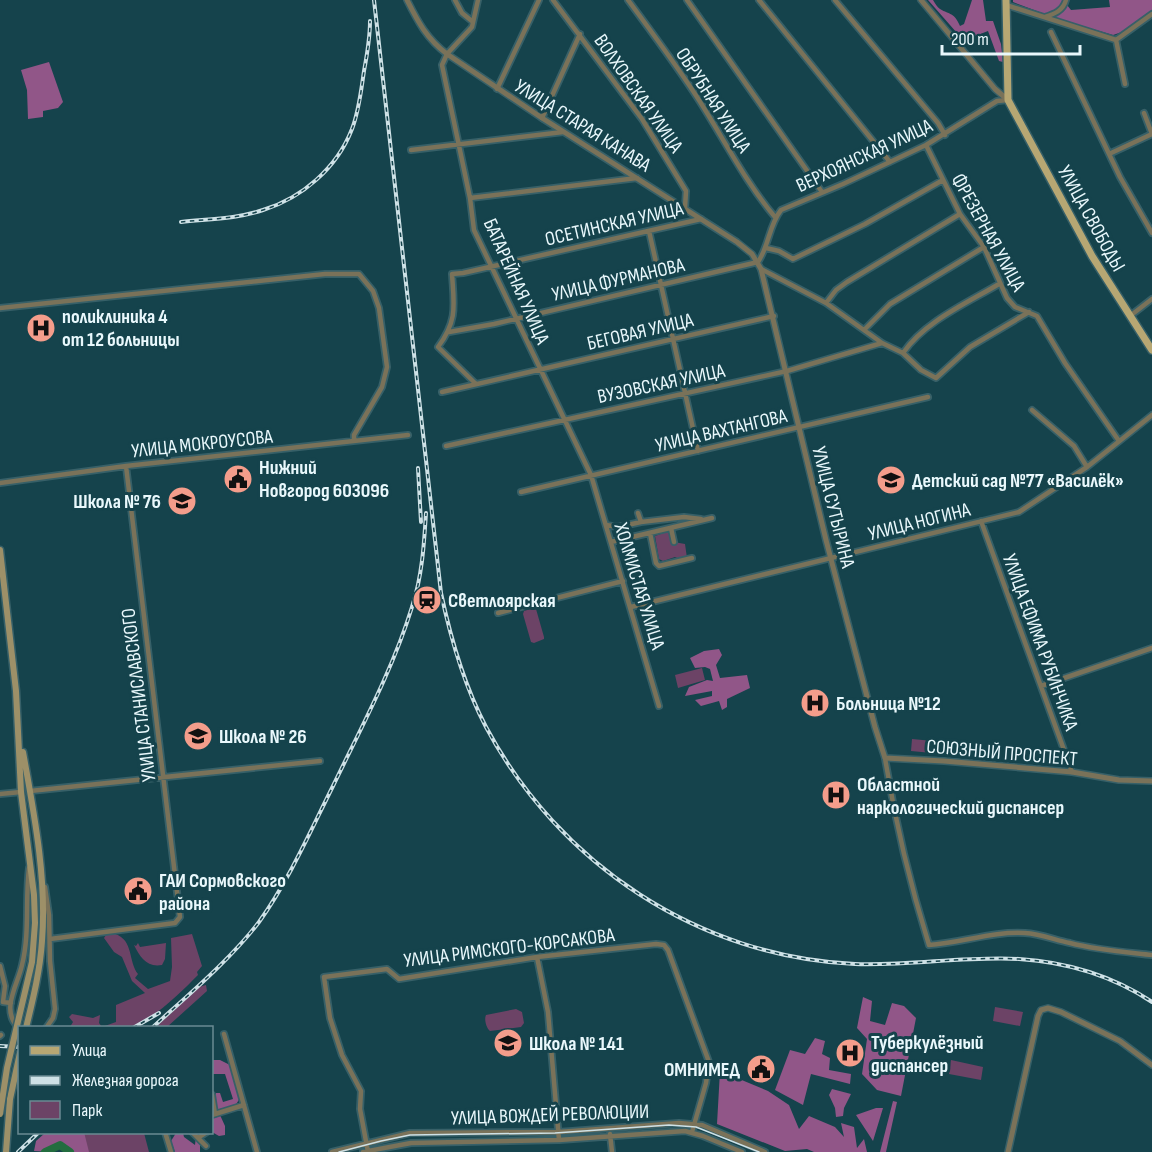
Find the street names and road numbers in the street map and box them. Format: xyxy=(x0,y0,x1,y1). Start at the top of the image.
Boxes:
street label: ВОЛХОВСКАЯ УЛИЦА xyxy=(588,30,688,158)
street label: ОБРУБНАЯ УЛИЦА xyxy=(670,44,756,158)
street label: УЛИЦА СТАРАЯ КАНАВА xyxy=(510,74,655,178)
street label: ВЕРХОЯНСКАЯ УЛИЦА xyxy=(792,114,937,198)
street label: УЛИЦА СВОБОДЫ xyxy=(1052,161,1130,276)
street label: ФРЕЗЕРНАЯ УЛИЦА xyxy=(946,169,1031,296)
street label: ОСЕТИНСКАЯ УЛИЦА xyxy=(543,196,686,252)
street label: БАТАРЕЙНАЯ УЛИЦА xyxy=(478,215,555,348)
street label: УЛИЦА ФУРМАНОВА xyxy=(550,253,687,307)
street label: БЕГОВАЯ УЛИЦА xyxy=(585,308,696,356)
street label: ВУЗОВСКАЯ УЛИЦА xyxy=(595,359,727,409)
street label: УЛИЦА ВАХТАНГОВА xyxy=(653,404,790,458)
street label: УЛИЦА МОКРОУСОВА xyxy=(130,425,274,463)
street label: УЛИЦА СУТЫРИНА xyxy=(806,444,860,571)
street label: УЛИЦА НОГИНА xyxy=(866,498,973,546)
street label: ХОЛМИСТАЯ УЛИЦА xyxy=(608,519,670,653)
street label: УЛИЦА ЕФИМА РУБИНЧИКА xyxy=(997,551,1083,734)
street label: УЛИЦА СТАНИСЛАВСКОГО xyxy=(116,607,162,783)
street label: СОЮЗНЫЙ ПРОСПЕКТ xyxy=(925,734,1078,772)
street label: УЛИЦА РИМСКОГО-КОРСАКОВА xyxy=(402,923,616,973)
street label: УЛИЦА ВОЖДЕЙ РЕВОЛЮЦИИ xyxy=(450,1100,650,1130)

